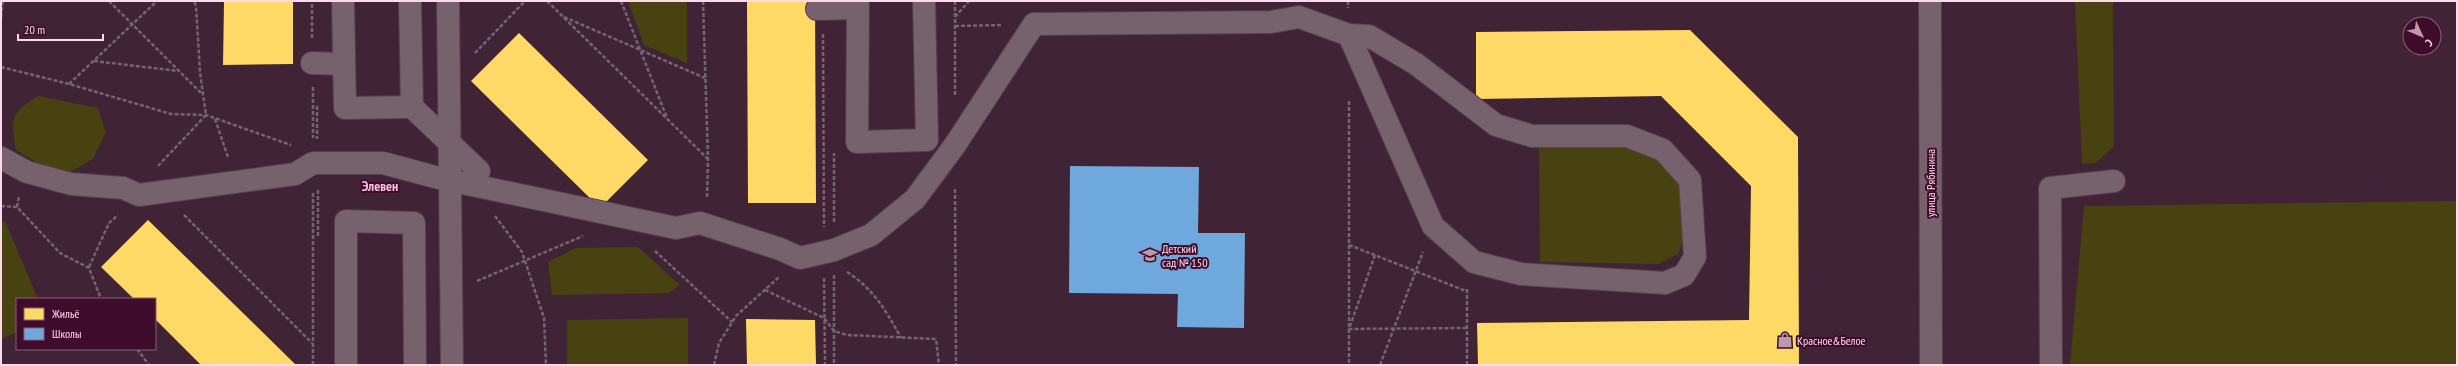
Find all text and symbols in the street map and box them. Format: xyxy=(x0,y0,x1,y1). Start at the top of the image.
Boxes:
scale bar xyxy=(18,16,103,42)
north arrow xyxy=(2402,16,2442,56)
text: 20 m xyxy=(24,22,45,37)
text: С xyxy=(2422,36,2436,50)
street label: улица Рябинина xyxy=(1923,149,1938,217)
district label: Элевен xyxy=(362,177,398,195)
place label: Детский сад № 150 xyxy=(1162,241,1208,270)
school or university icon: Детский сад № 150 xyxy=(1141,246,1159,264)
legend xyxy=(16,298,156,350)
text: Жильё xyxy=(51,306,79,321)
text: Школы xyxy=(52,326,81,341)
shop icon: Красное&Белое xyxy=(1776,331,1794,349)
place label: Красное&Белое xyxy=(1797,333,1866,348)

